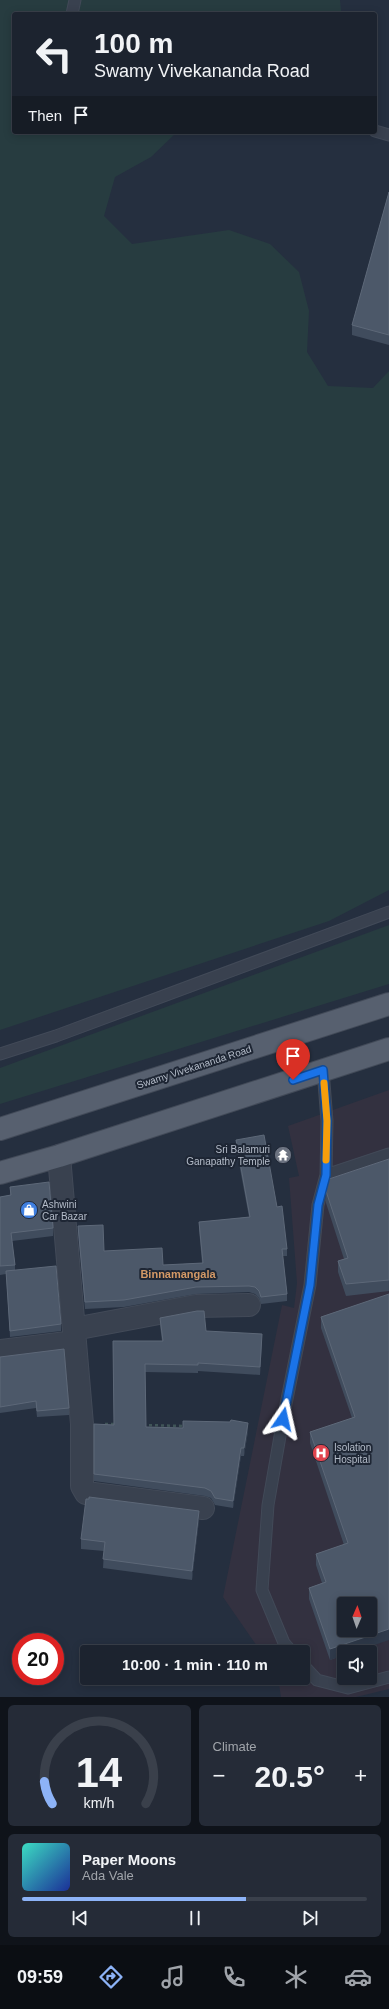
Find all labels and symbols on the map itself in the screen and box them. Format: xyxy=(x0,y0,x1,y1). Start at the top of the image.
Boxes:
pin xyxy=(276,1039,310,1080)
street label: Swamy Vivekananda Road xyxy=(135,1043,253,1091)
place label: Sri Balamuri Ganapathy Temple xyxy=(186,1144,270,1167)
temple icon: Sri Balamuri Ganapathy Temple xyxy=(273,1145,293,1165)
place label: Ashwini Car Bazar xyxy=(42,1199,88,1222)
shop icon: Ashwini Car Bazar xyxy=(19,1200,39,1220)
district label: Binnamangala xyxy=(140,1268,216,1280)
position arrow xyxy=(262,1398,304,1440)
place label: Isolation Hospital xyxy=(334,1442,371,1465)
hospital icon: Isolation Hospital xyxy=(311,1443,331,1463)
north arrow xyxy=(337,1597,377,1637)
speed limit sign: 20 xyxy=(12,1633,64,1685)

